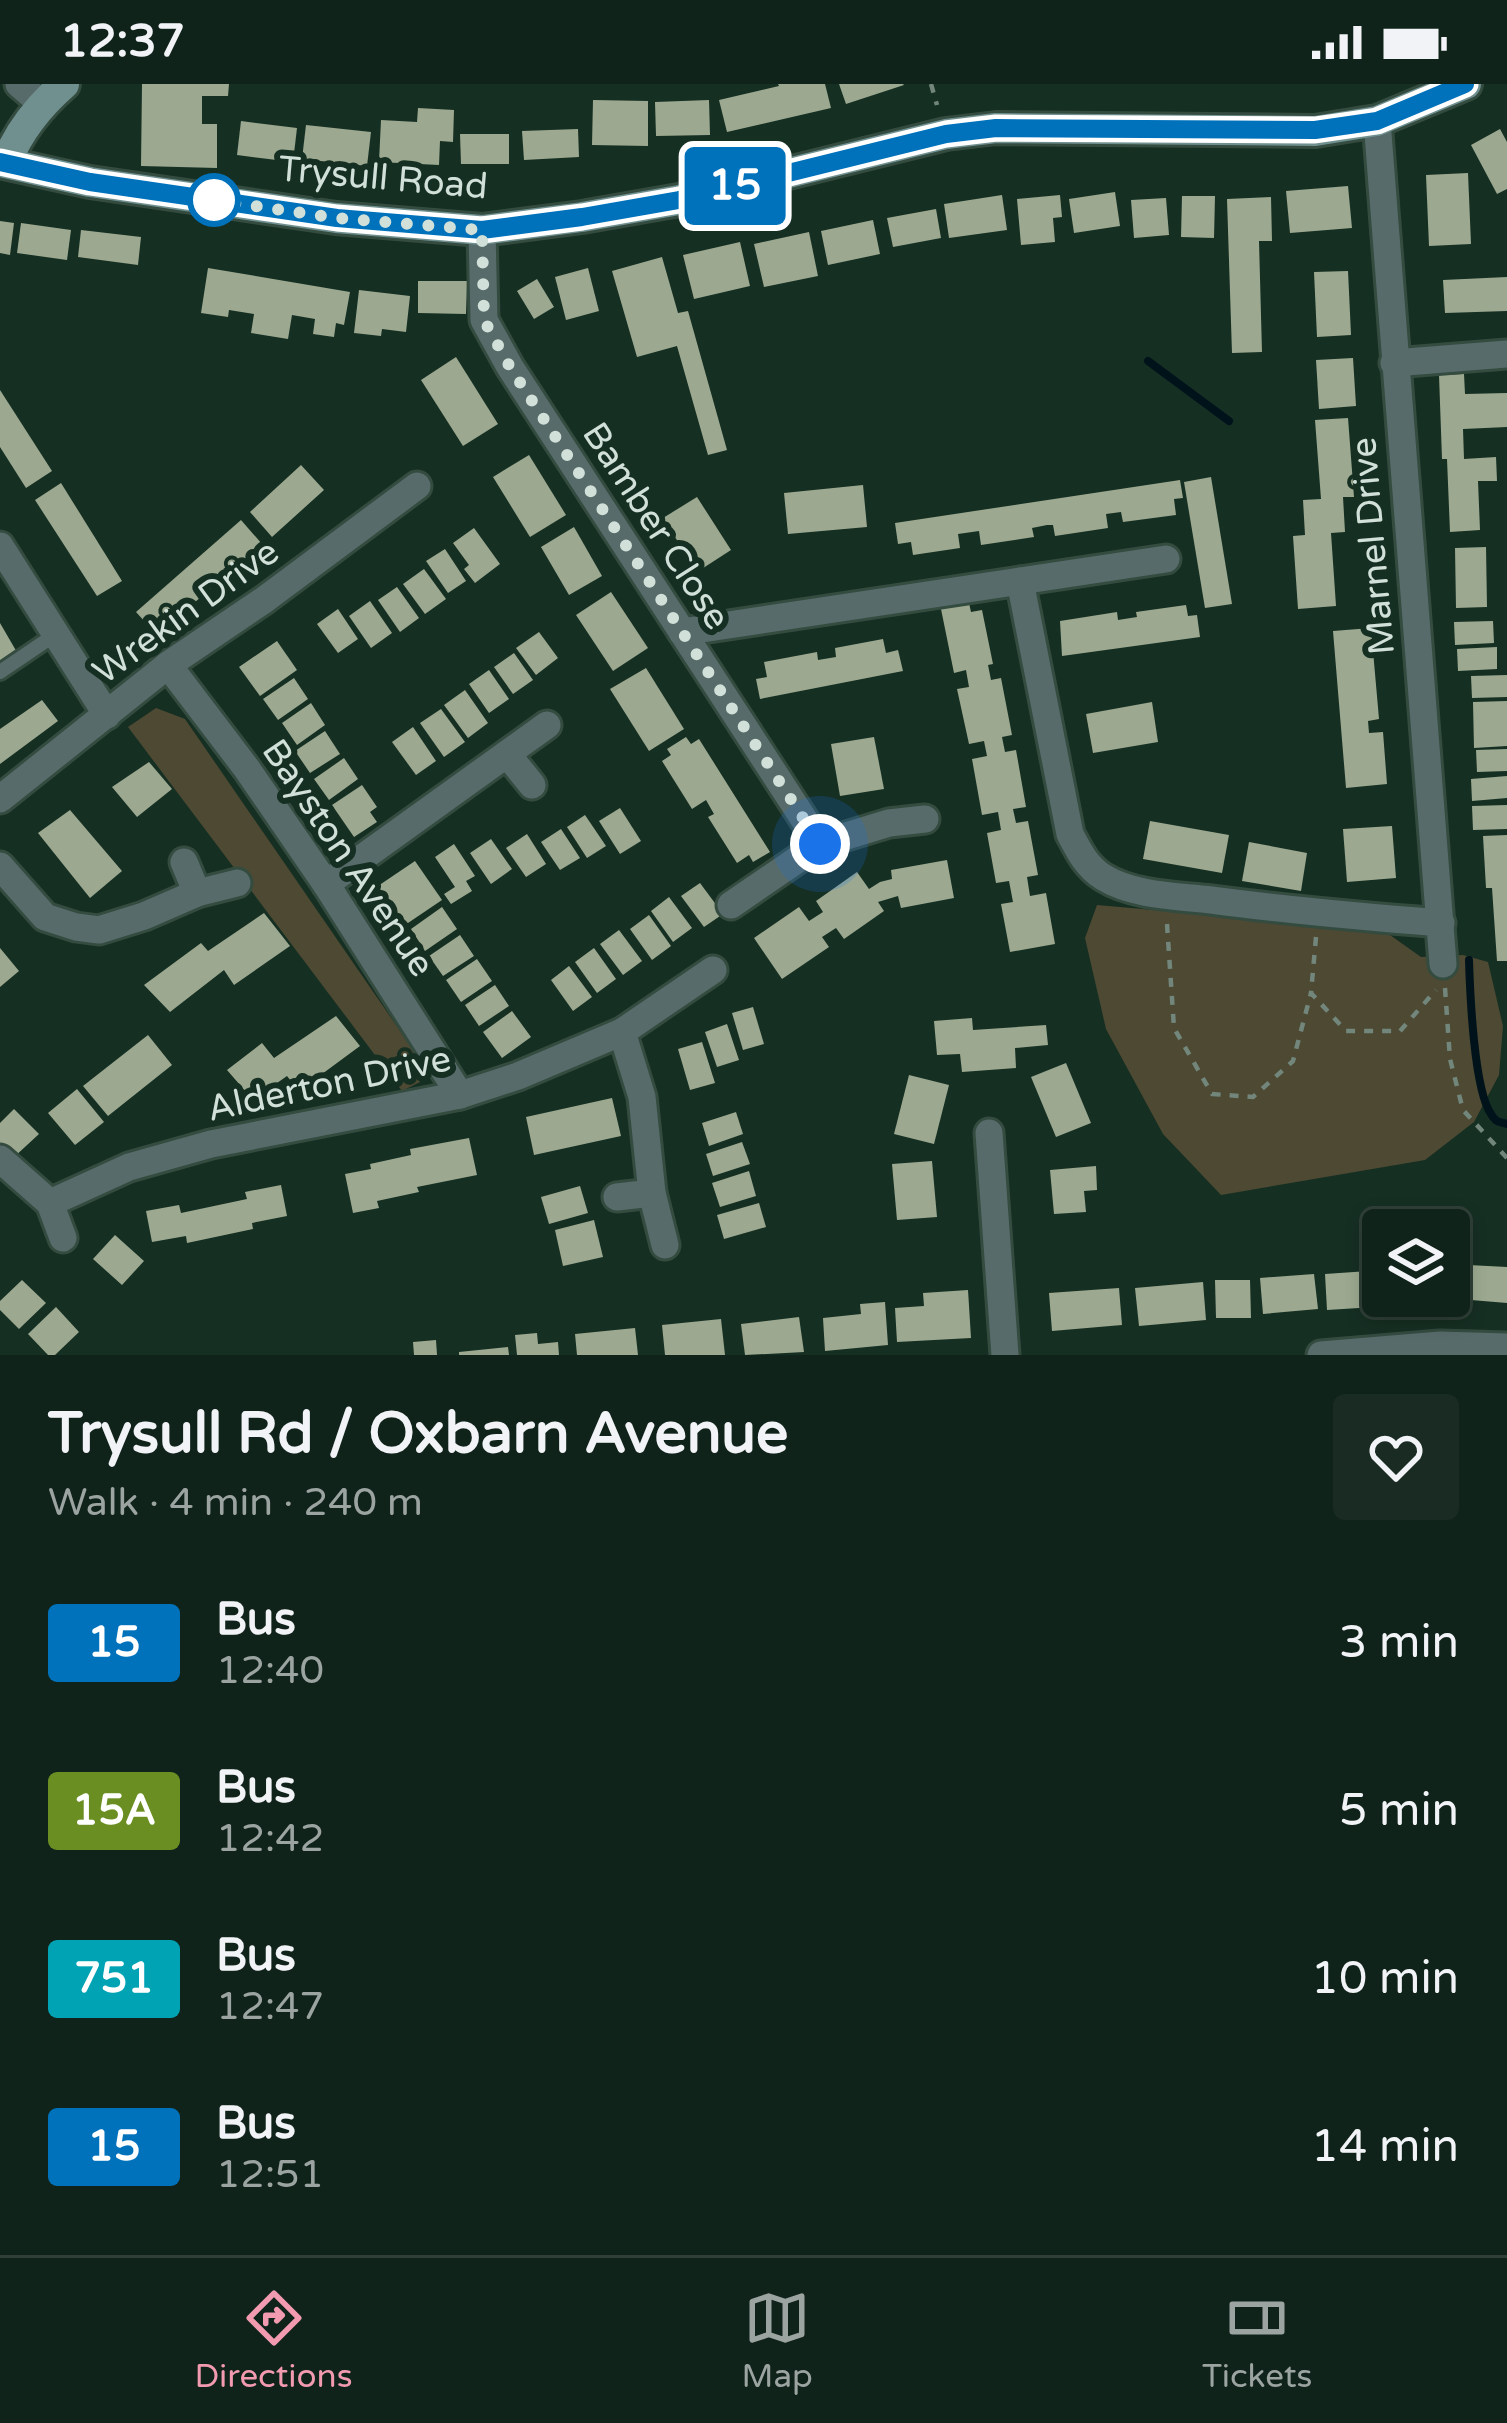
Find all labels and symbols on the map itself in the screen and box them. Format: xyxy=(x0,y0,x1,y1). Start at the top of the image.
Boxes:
street label: Trysull Road xyxy=(277,147,489,209)
line badge: 15 xyxy=(681,147,789,225)
unlabelled marker xyxy=(189,175,239,225)
street label: Bamber Close xyxy=(573,414,739,638)
street label: Marnel Drive xyxy=(1342,435,1404,657)
street label: Wrekin Drive xyxy=(85,530,287,694)
street label: Bayston Avenue xyxy=(253,731,443,985)
your location xyxy=(790,814,850,874)
street label: Alderton Drive xyxy=(203,1037,455,1131)

